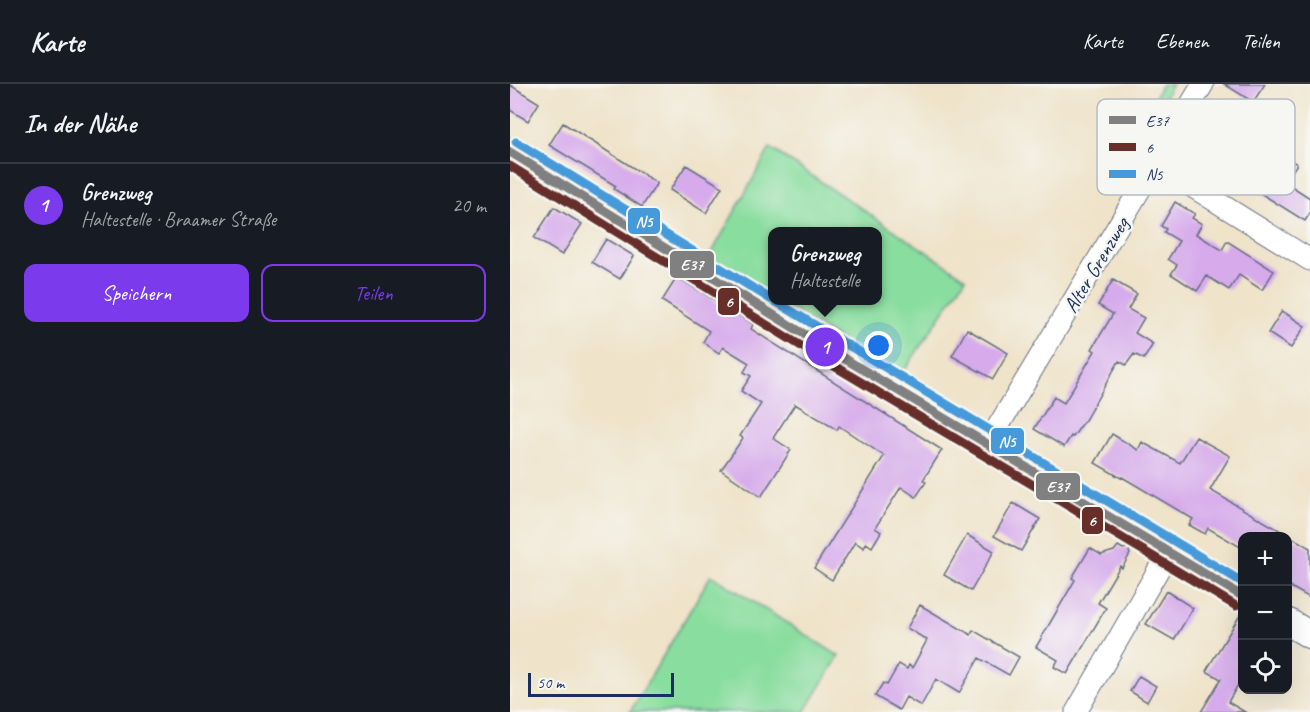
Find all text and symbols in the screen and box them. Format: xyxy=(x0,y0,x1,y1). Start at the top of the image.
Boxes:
text: Karte xyxy=(30,24,84,59)
text: Karte xyxy=(1083,28,1123,54)
text: Ebenen xyxy=(1156,28,1209,54)
text: Teilen xyxy=(1242,28,1280,54)
legend xyxy=(1097,99,1295,195)
text: In der Nähe xyxy=(24,107,136,140)
text: E37 xyxy=(1146,111,1170,131)
text: 6 xyxy=(1146,138,1154,158)
text: N5 xyxy=(1146,165,1164,185)
text: Grenzweg xyxy=(81,179,151,207)
text: 1 xyxy=(39,193,48,218)
text: 20 m xyxy=(452,193,486,218)
text: Haltestelle · Braamer Straße xyxy=(81,207,276,232)
line badge: N5 xyxy=(627,207,661,235)
street label: Alter Grenzweg xyxy=(1057,211,1135,317)
text: N5 xyxy=(636,212,654,232)
popup xyxy=(768,227,882,305)
text: Grenzweg xyxy=(790,240,860,268)
line badge: E37 xyxy=(669,250,715,279)
text: E37 xyxy=(681,255,705,275)
button: Speichern xyxy=(24,264,249,322)
button: Teilen xyxy=(261,264,486,322)
text: Haltestelle xyxy=(790,268,860,293)
line badge: 6 xyxy=(717,287,740,316)
text: 6 xyxy=(725,292,734,312)
pin: 1 xyxy=(806,324,844,370)
your location xyxy=(864,331,893,360)
line badge: N5 xyxy=(990,427,1025,455)
text: N5 xyxy=(999,432,1017,452)
line badge: E37 xyxy=(1035,472,1081,501)
text: E37 xyxy=(1047,477,1071,497)
line badge: 6 xyxy=(1081,506,1104,535)
text: 6 xyxy=(1088,511,1097,531)
map controls xyxy=(1238,532,1292,694)
button: + xyxy=(1238,532,1292,586)
button: − xyxy=(1238,586,1292,640)
button: locate xyxy=(1238,640,1292,694)
scale bar xyxy=(528,670,674,698)
text: 50 m xyxy=(537,673,564,693)

